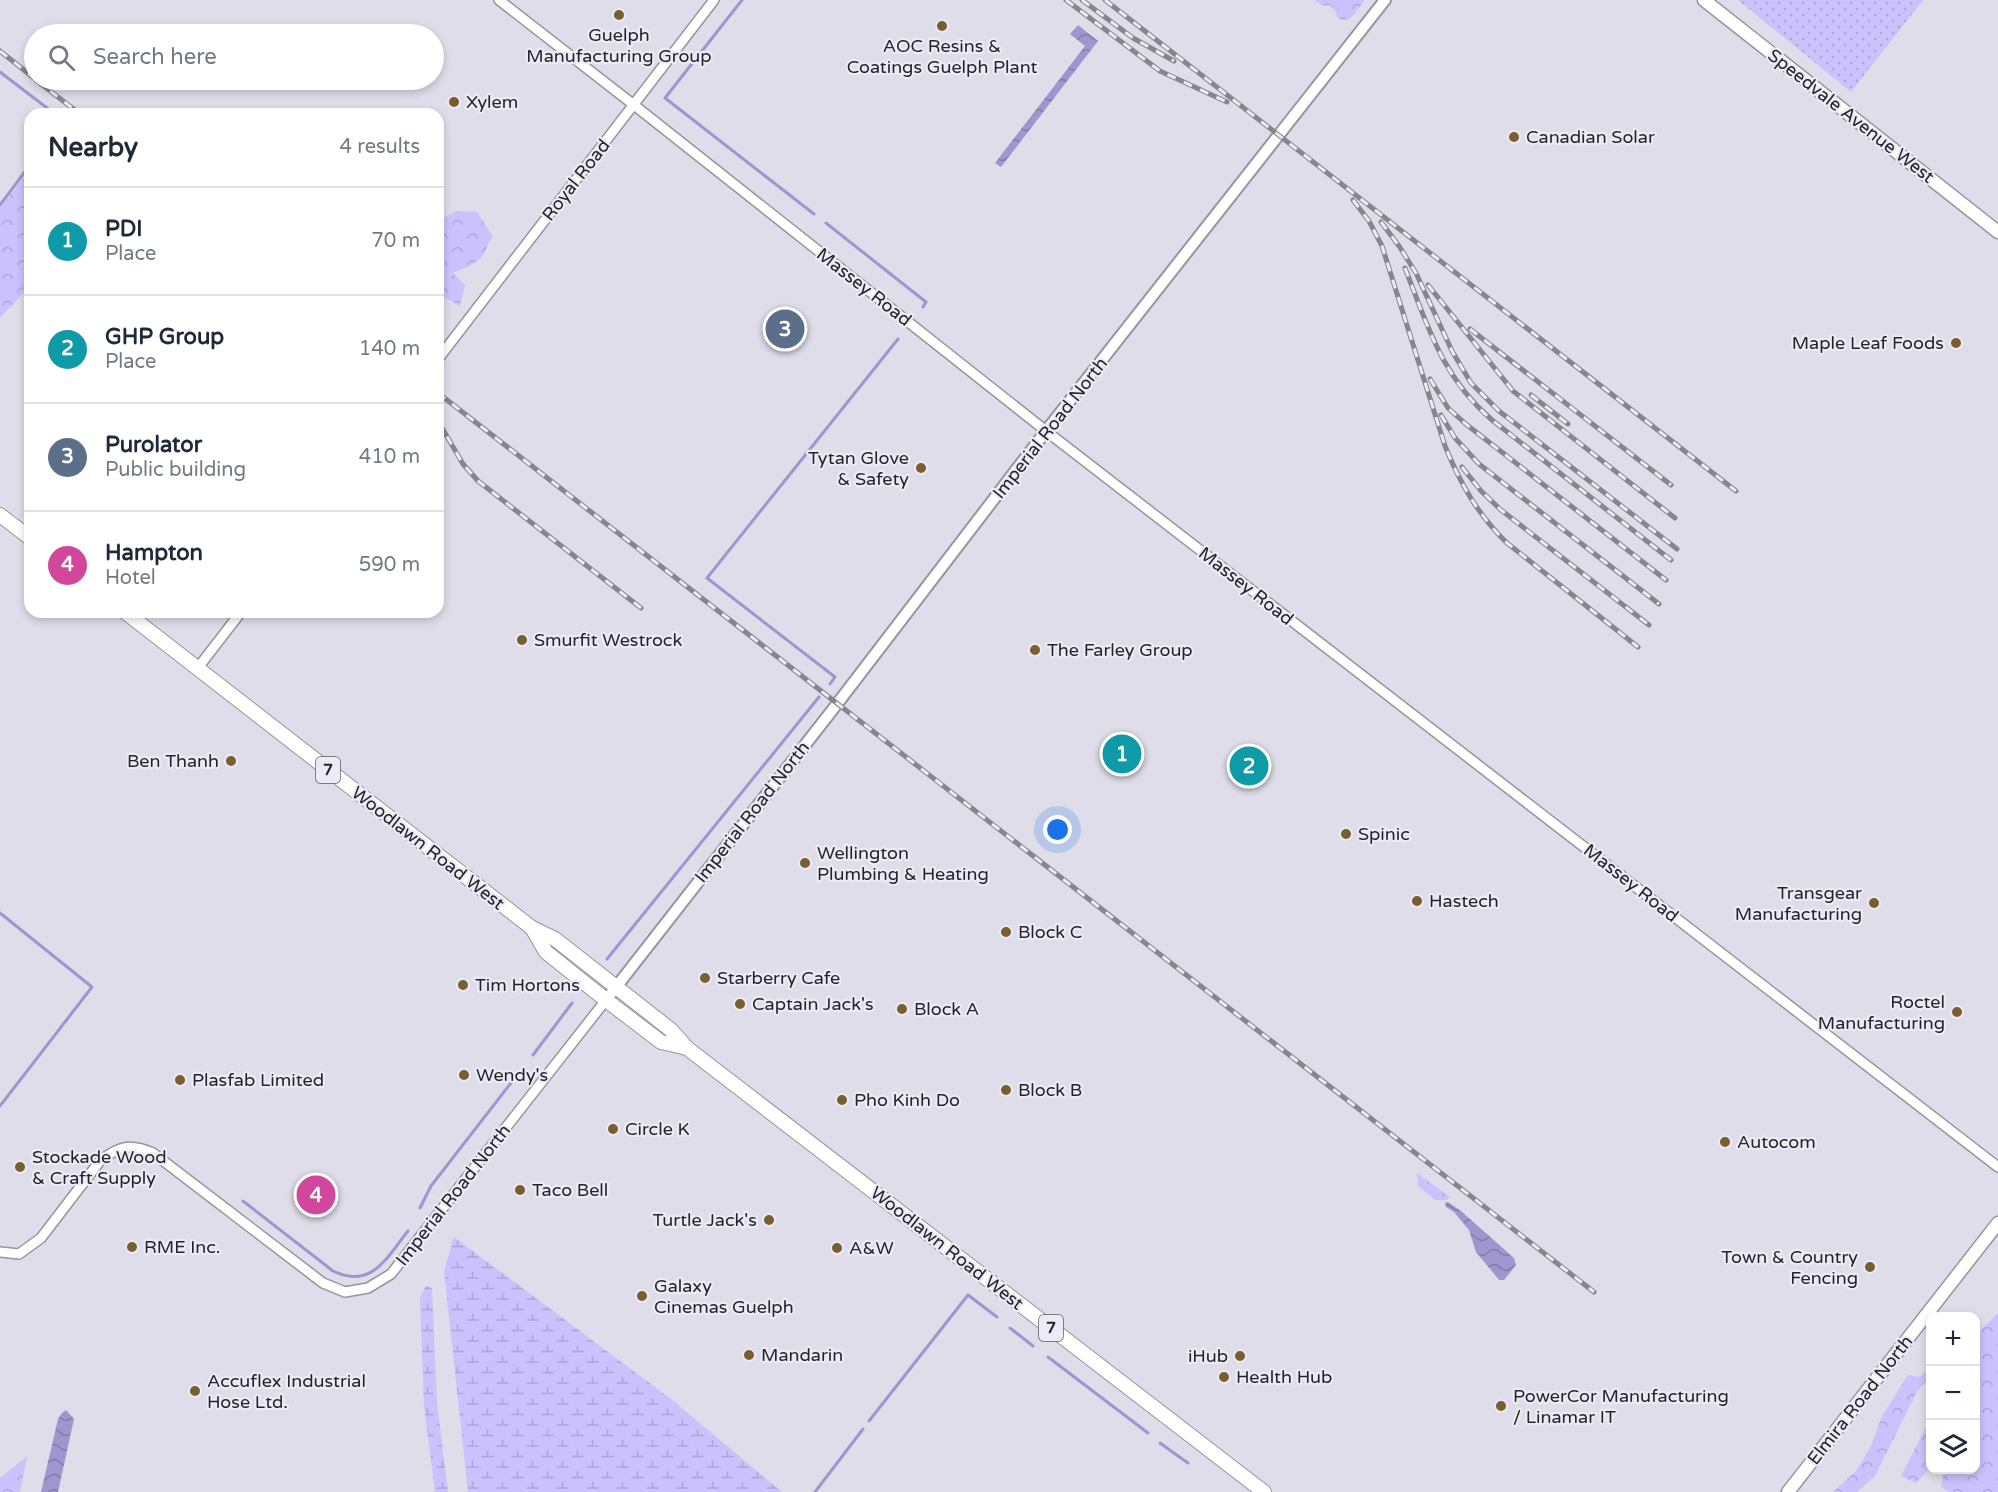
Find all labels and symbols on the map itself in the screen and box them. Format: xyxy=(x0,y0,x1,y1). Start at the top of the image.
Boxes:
marker: Guelph Manufacturing Group xyxy=(612,8,626,22)
marker: AOC Resins & Coatings Guelph Plant xyxy=(935,19,949,33)
place label: Guelph Manufacturing Group xyxy=(526,24,712,67)
place label: AOC Resins & Coatings Guelph Plant xyxy=(847,35,1037,78)
street label: Speedvale Avenue West xyxy=(1763,44,1939,188)
place label: Xylem xyxy=(466,91,518,113)
marker: Xylem xyxy=(447,95,461,109)
place label: Canadian Solar xyxy=(1526,126,1655,148)
marker: Canadian Solar xyxy=(1507,130,1521,144)
street label: Royal Road xyxy=(537,135,615,225)
street label: Massey Road xyxy=(812,243,916,331)
pin: 3 xyxy=(766,306,804,352)
place label: Maple Leaf Foods xyxy=(1792,332,1944,354)
marker: Maple Leaf Foods xyxy=(1949,336,1963,350)
street label: Imperial Road North xyxy=(988,353,1112,503)
place label: Tytan Glove & Safety xyxy=(808,447,909,490)
marker: Tytan Glove & Safety xyxy=(914,461,928,475)
street label: Massey Road xyxy=(1194,542,1298,630)
place label: Smurfit Westrock xyxy=(534,629,682,651)
marker: Smurfit Westrock xyxy=(515,633,529,647)
place label: The Farley Group xyxy=(1047,639,1193,661)
marker: The Farley Group xyxy=(1028,643,1042,657)
pin: 1 xyxy=(1102,732,1142,777)
street label: Imperial Road North xyxy=(690,737,814,887)
pin: 2 xyxy=(1230,744,1268,789)
place label: Ben Thanh xyxy=(127,750,219,772)
marker: Ben Thanh xyxy=(224,754,238,768)
road number: 7 xyxy=(316,757,340,783)
street label: Woodlawn Road West xyxy=(347,781,509,915)
your location xyxy=(1043,815,1072,844)
place label: Spinic xyxy=(1358,823,1410,845)
marker: Spinic xyxy=(1339,827,1353,841)
street label: Massey Road xyxy=(1579,839,1683,927)
place label: Wellington Plumbing & Heating xyxy=(817,842,989,885)
marker: Wellington Plumbing & Heating xyxy=(798,856,812,870)
place label: Transgear Manufacturing xyxy=(1735,882,1862,925)
place label: Hastech xyxy=(1429,890,1499,912)
marker: Hastech xyxy=(1410,894,1424,908)
marker: Transgear Manufacturing xyxy=(1867,896,1881,910)
place label: Block C xyxy=(1018,921,1082,943)
marker: Block C xyxy=(999,925,1013,939)
place label: Starberry Cafe xyxy=(717,967,840,989)
marker: Starberry Cafe xyxy=(698,971,712,985)
place label: Tim Hortons xyxy=(475,974,580,996)
marker: Tim Hortons xyxy=(456,978,470,992)
place label: Roctel Manufacturing xyxy=(1818,991,1945,1034)
place label: Captain Jack's xyxy=(752,993,874,1015)
marker: Captain Jack's xyxy=(733,997,747,1011)
place label: Block A xyxy=(914,998,979,1020)
marker: Block A xyxy=(895,1002,909,1016)
marker: Roctel Manufacturing xyxy=(1950,1005,1964,1019)
place label: Wendy's xyxy=(476,1064,548,1086)
marker: Wendy's xyxy=(457,1068,471,1082)
place label: Plasfab Limited xyxy=(192,1069,324,1091)
marker: Plasfab Limited xyxy=(173,1073,187,1087)
place label: Block B xyxy=(1018,1079,1082,1101)
marker: Block B xyxy=(999,1083,1013,1097)
place label: Pho Kinh Do xyxy=(854,1089,960,1111)
marker: Pho Kinh Do xyxy=(835,1093,849,1107)
place label: Circle K xyxy=(625,1118,690,1140)
street label: Imperial Road North xyxy=(391,1120,515,1270)
marker: Circle K xyxy=(606,1122,620,1136)
place label: Autocom xyxy=(1737,1131,1816,1153)
marker: Autocom xyxy=(1718,1135,1732,1149)
place label: Stockade Wood & Craft Supply xyxy=(32,1146,167,1189)
marker: Stockade Wood & Craft Supply xyxy=(13,1160,27,1174)
pin: 4 xyxy=(296,1172,336,1218)
place label: Taco Bell xyxy=(532,1179,608,1201)
street label: Woodlawn Road West xyxy=(866,1181,1028,1315)
marker: Taco Bell xyxy=(513,1183,527,1197)
place label: Turtle Jack's xyxy=(652,1209,757,1231)
marker: Turtle Jack's xyxy=(762,1213,776,1227)
place label: RME Inc. xyxy=(144,1236,221,1258)
place label: A&W xyxy=(849,1237,894,1259)
marker: RME Inc. xyxy=(125,1240,139,1254)
marker: A&W xyxy=(830,1241,844,1255)
place label: Town & Country Fencing xyxy=(1721,1246,1858,1289)
marker: Town & Country Fencing xyxy=(1863,1260,1877,1274)
place label: Galaxy Cinemas Guelph xyxy=(654,1275,794,1318)
marker: Galaxy Cinemas Guelph xyxy=(635,1289,649,1303)
road number: 7 xyxy=(1039,1315,1063,1341)
street label: Elmira Road North xyxy=(1803,1331,1917,1469)
place label: Mandarin xyxy=(761,1344,843,1366)
place label: iHub xyxy=(1188,1345,1228,1367)
marker: Mandarin xyxy=(742,1348,756,1362)
marker: iHub xyxy=(1233,1349,1247,1363)
place label: Health Hub xyxy=(1236,1366,1332,1388)
place label: Accuflex Industrial Hose Ltd. xyxy=(207,1370,366,1413)
marker: Health Hub xyxy=(1217,1370,1231,1384)
marker: Accuflex Industrial Hose Ltd. xyxy=(188,1384,202,1398)
place label: PowerCor Manufacturing / Linamar IT xyxy=(1513,1385,1729,1428)
marker: PowerCor Manufacturing / Linamar IT xyxy=(1494,1399,1508,1413)

